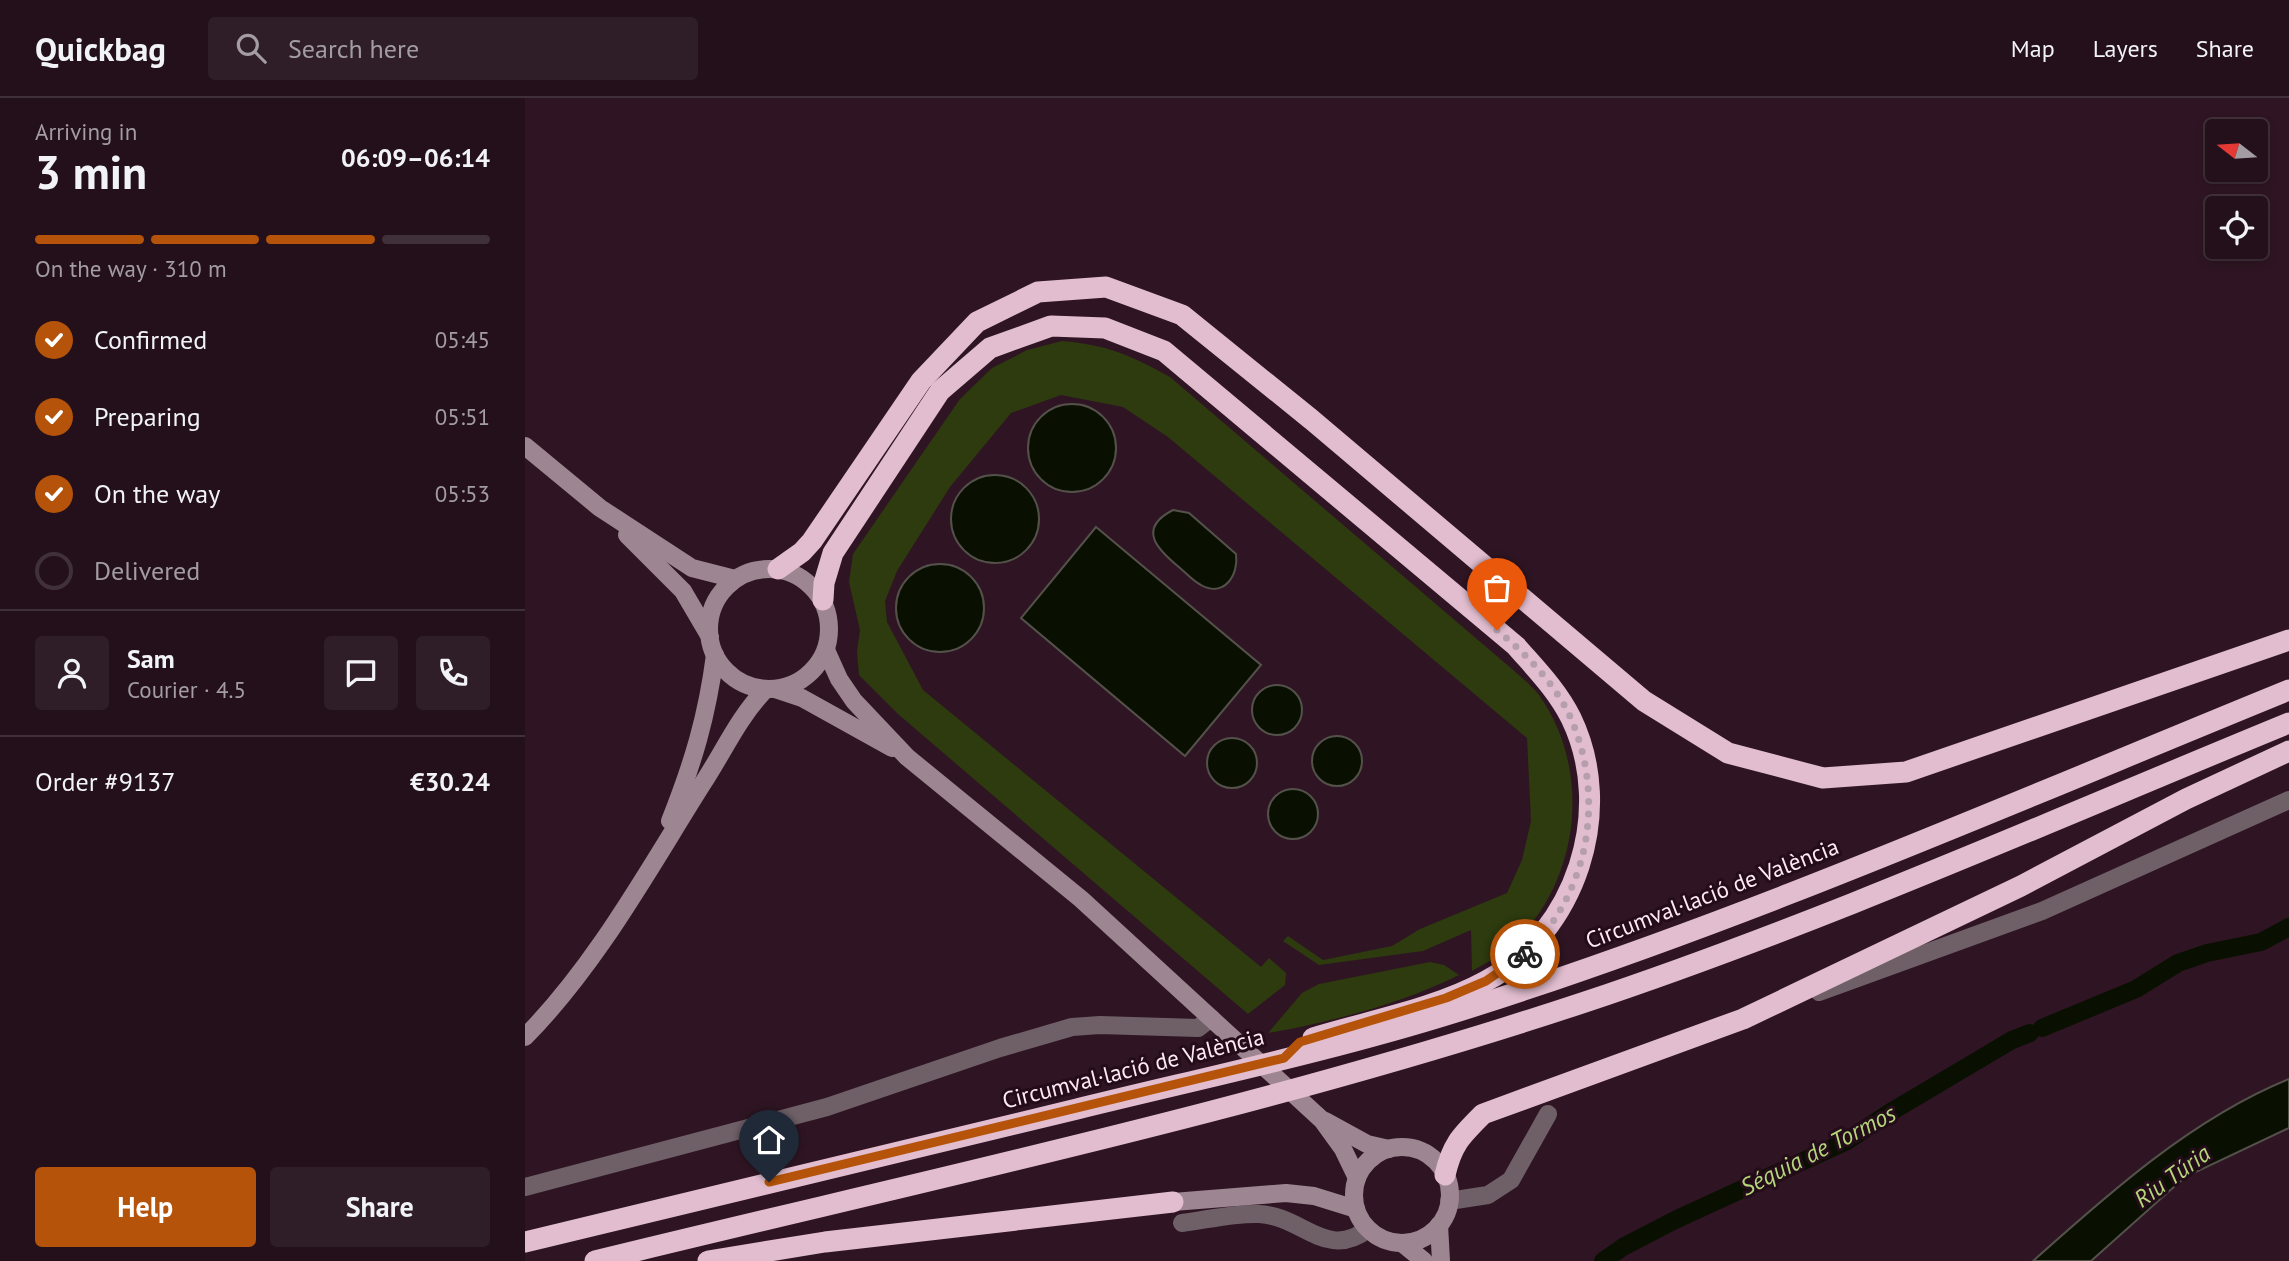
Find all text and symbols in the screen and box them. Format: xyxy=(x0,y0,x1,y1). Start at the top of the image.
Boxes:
search box xyxy=(208,17,698,80)
text: Quickbag xyxy=(35,27,166,70)
icon: search xyxy=(232,29,270,67)
text: Search here xyxy=(288,32,419,65)
text: Map xyxy=(2011,33,2055,64)
text: Layers xyxy=(2093,33,2158,64)
text: Share xyxy=(2196,33,2254,64)
text: Arriving in xyxy=(35,117,137,146)
north arrow xyxy=(2205,119,2268,182)
map controls xyxy=(2205,119,2268,259)
text: 06:09–06:14 xyxy=(341,141,490,174)
text: 3 min xyxy=(35,142,147,202)
button: locate xyxy=(2205,196,2268,259)
text: On the way · 310 m xyxy=(35,254,227,283)
icon: check xyxy=(35,321,73,359)
text: Confirmed xyxy=(94,323,207,356)
text: 05:45 xyxy=(435,325,490,354)
icon: check xyxy=(35,398,73,436)
text: Preparing xyxy=(94,400,201,433)
text: 05:51 xyxy=(435,402,490,431)
icon: check xyxy=(35,475,73,513)
text: On the way xyxy=(94,477,220,510)
text: 05:53 xyxy=(435,479,490,508)
text: Delivered xyxy=(94,554,200,587)
pin xyxy=(1467,558,1527,630)
icon: bag xyxy=(1478,569,1516,607)
button: person xyxy=(35,636,109,710)
button: chat xyxy=(324,636,398,710)
button: phone xyxy=(416,636,490,710)
text: Sam xyxy=(127,642,175,675)
text: Courier · 4.5 xyxy=(127,675,246,704)
text: Order #9137 xyxy=(35,765,175,798)
text: €30.24 xyxy=(410,765,490,798)
street label: Circumval·lació de València xyxy=(1581,831,1843,955)
courier xyxy=(1490,919,1560,989)
icon: bike xyxy=(1506,935,1544,973)
street label: Circumval·lació de València xyxy=(999,1021,1267,1115)
water label: Séquia de Tormos xyxy=(1735,1097,1901,1203)
pin xyxy=(739,1110,799,1182)
icon: home xyxy=(750,1121,788,1159)
water label: Riu Túria xyxy=(2128,1138,2217,1214)
button: Help xyxy=(35,1167,256,1247)
button: Share xyxy=(270,1167,490,1247)

